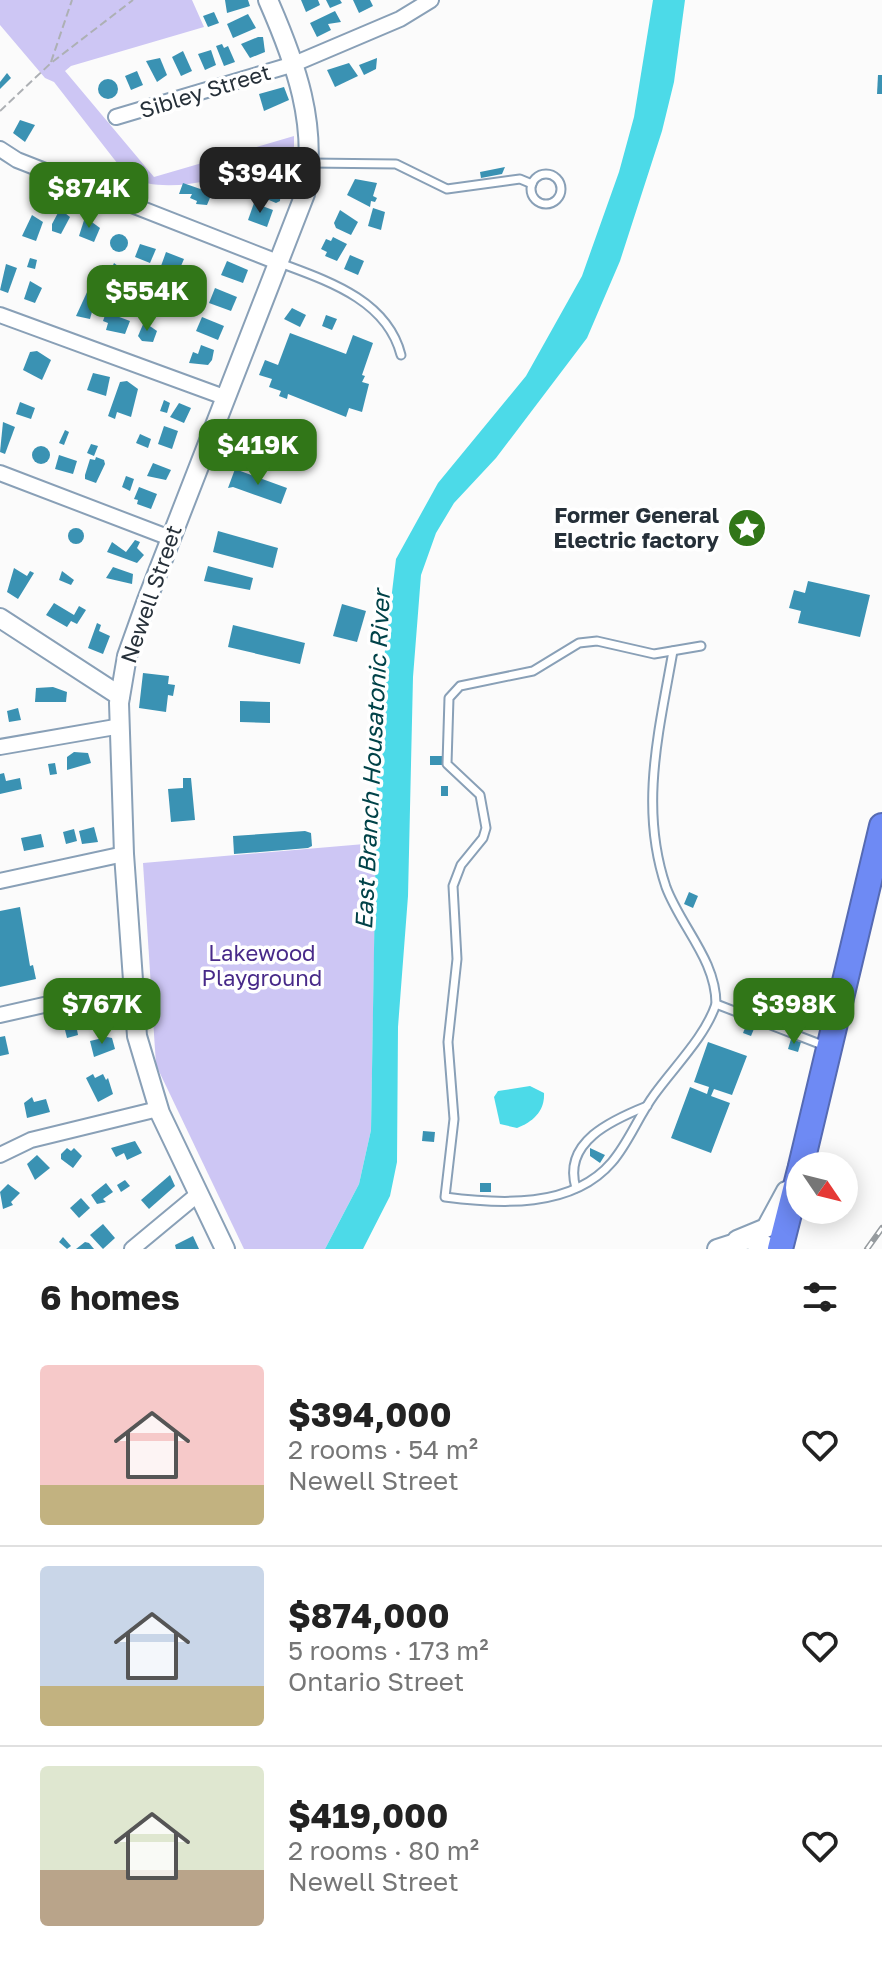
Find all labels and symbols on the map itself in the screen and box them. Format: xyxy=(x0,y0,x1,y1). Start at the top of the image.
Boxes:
street label: Sibley Street xyxy=(136,58,274,123)
pin: $394K xyxy=(204,147,316,215)
pin: $874K xyxy=(33,162,145,230)
pin: $554K xyxy=(91,265,203,333)
pin: $419K xyxy=(202,419,314,487)
place label: Former General Electric factory xyxy=(553,501,719,553)
place icon: Former General Electric factory xyxy=(726,507,768,549)
street label: Newell Street xyxy=(114,521,187,666)
water label: East Branch Housatonic River xyxy=(348,586,395,931)
park label: Lakewood Playground xyxy=(202,939,322,991)
pin: $767K xyxy=(46,978,158,1046)
pin: $398K xyxy=(738,978,850,1046)
north arrow xyxy=(786,1152,858,1224)

